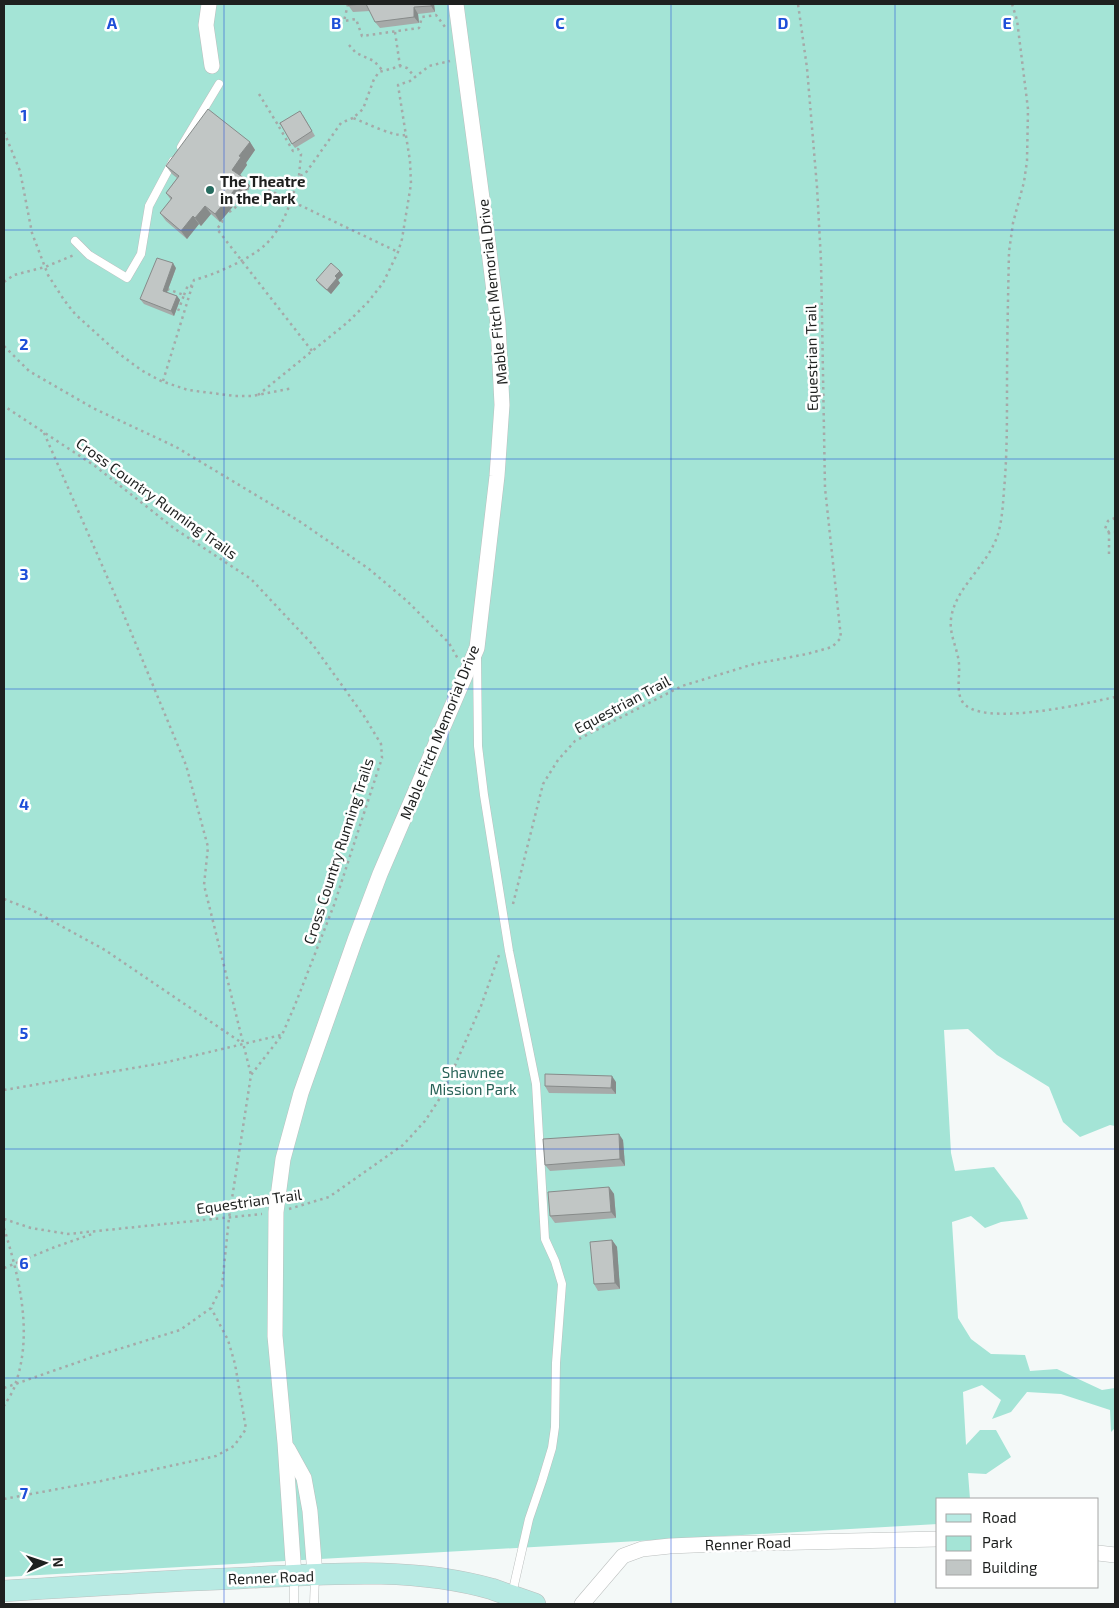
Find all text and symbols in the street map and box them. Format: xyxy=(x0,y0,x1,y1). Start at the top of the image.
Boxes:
text: A xyxy=(107,13,118,32)
text: B xyxy=(331,13,341,32)
text: C xyxy=(555,13,565,32)
text: D xyxy=(778,13,789,32)
text: E xyxy=(1002,13,1012,32)
text: 1 xyxy=(21,105,27,124)
place label: The Theatre in the Park xyxy=(220,172,305,207)
marker: The Theatre in the Park xyxy=(204,184,216,196)
street label: Mable Fitch Memorial Drive xyxy=(473,198,511,386)
street label: Equestrian Trail xyxy=(801,304,821,411)
text: 2 xyxy=(19,334,29,353)
street label: Cross Country Running Trails xyxy=(73,433,241,563)
text: 3 xyxy=(19,564,29,583)
street label: Mable Fitch Memorial Drive xyxy=(396,642,482,822)
street label: Equestrian Trail xyxy=(571,671,674,737)
street label: Cross Country Running Trails xyxy=(299,756,377,946)
text: 4 xyxy=(19,794,29,813)
text: 5 xyxy=(20,1023,29,1042)
park label: Shawnee Mission Park xyxy=(429,1063,517,1098)
street label: Equestrian Trail xyxy=(195,1185,303,1217)
text: 6 xyxy=(19,1253,29,1272)
text: 7 xyxy=(20,1483,29,1502)
legend xyxy=(936,1498,1099,1588)
text: Road xyxy=(982,1508,1017,1526)
street label: Renner Road xyxy=(705,1532,791,1554)
text: Park xyxy=(982,1533,1013,1551)
north arrow xyxy=(20,1538,70,1588)
text: N xyxy=(50,1557,67,1568)
text: Building xyxy=(982,1558,1038,1576)
street label: Renner Road xyxy=(228,1566,314,1588)

